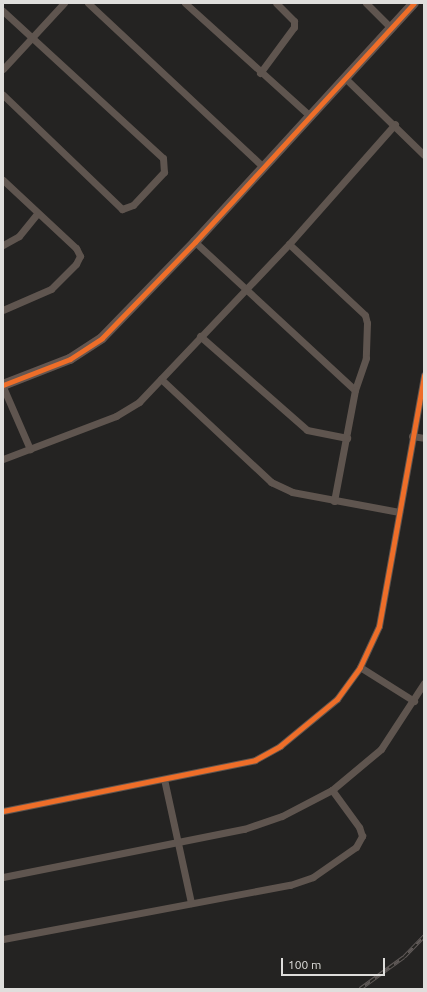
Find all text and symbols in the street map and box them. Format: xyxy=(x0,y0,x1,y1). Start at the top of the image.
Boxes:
scale bar xyxy=(283,950,387,976)
text: 100 m xyxy=(288,958,321,971)

